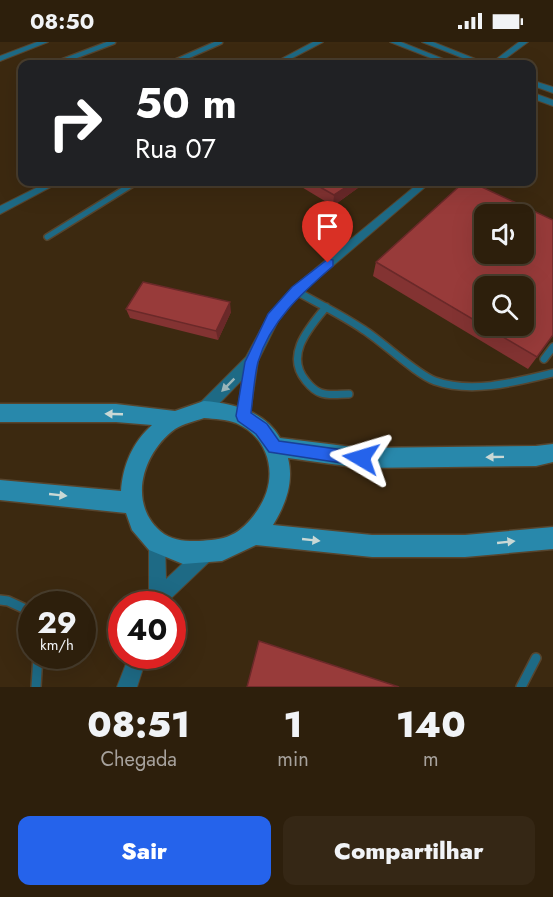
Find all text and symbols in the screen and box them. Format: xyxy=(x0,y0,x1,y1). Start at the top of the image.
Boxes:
text: 08:50 xyxy=(30,5,94,37)
text: 50 m xyxy=(135,73,237,134)
icon: right xyxy=(36,84,114,162)
text: Rua 07 xyxy=(135,129,216,168)
pin xyxy=(302,201,353,263)
map controls xyxy=(474,204,534,336)
button: sound xyxy=(474,204,534,264)
icon: arrive xyxy=(311,210,344,243)
button: search xyxy=(474,276,534,336)
one-way arrow xyxy=(221,378,235,392)
one-way arrow xyxy=(104,409,123,418)
position arrow xyxy=(329,426,393,490)
one-way arrow xyxy=(485,452,504,462)
one-way arrow xyxy=(49,490,68,500)
one-way arrow xyxy=(302,535,321,545)
one-way arrow xyxy=(496,537,515,547)
speed limit sign: 40 xyxy=(108,591,186,669)
text: 29 xyxy=(37,601,77,644)
text: km/h xyxy=(40,634,74,656)
text: 08:51 xyxy=(87,698,190,750)
text: 1 xyxy=(283,698,302,750)
text: 140 xyxy=(396,698,466,750)
text: Chegada xyxy=(100,745,177,774)
text: min xyxy=(277,745,309,774)
text: m xyxy=(423,745,439,774)
button: Sair xyxy=(18,816,271,885)
button: Compartilhar xyxy=(283,816,535,885)

